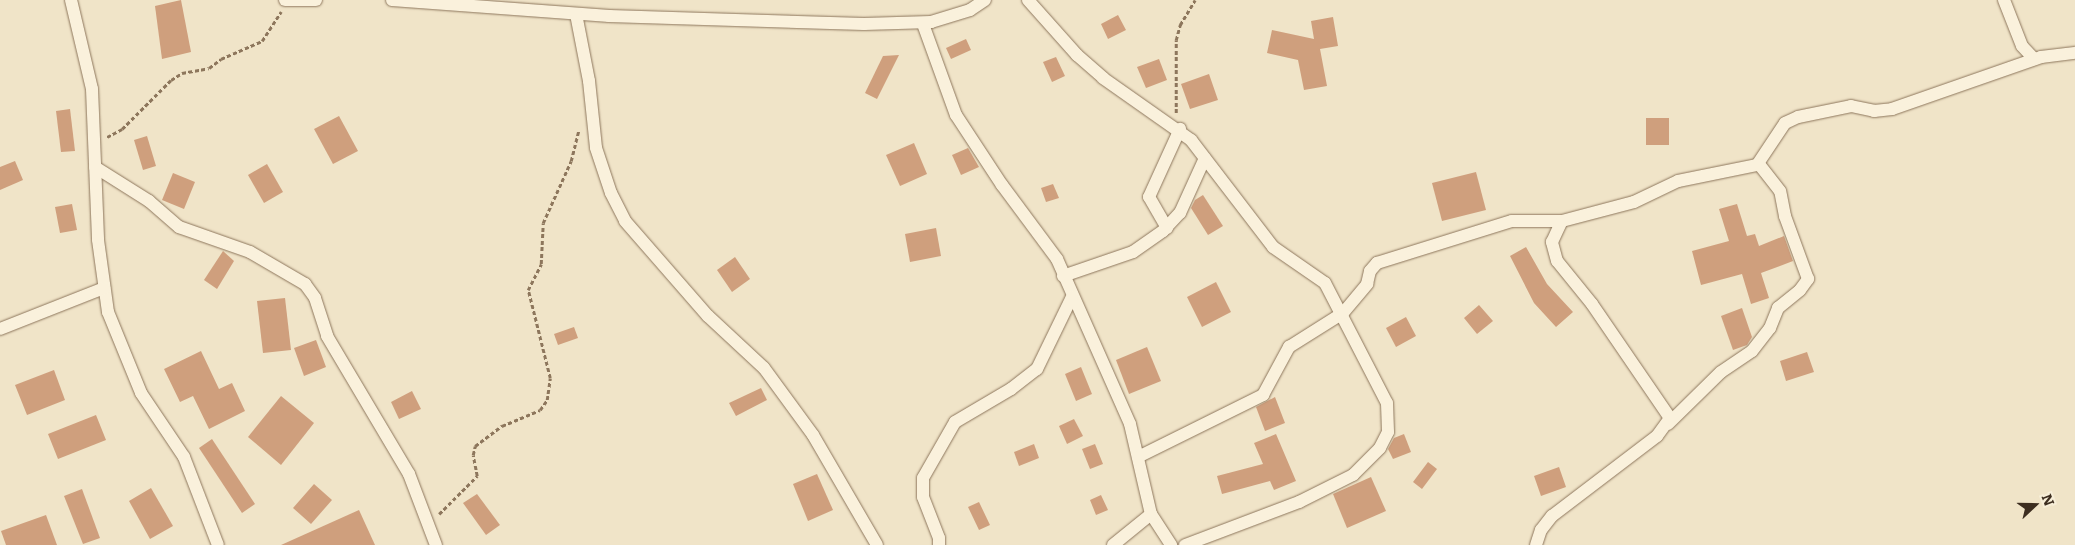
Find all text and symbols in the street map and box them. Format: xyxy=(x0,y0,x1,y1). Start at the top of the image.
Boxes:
north arrow xyxy=(2010,480,2060,530)
text: N xyxy=(2038,491,2060,509)

